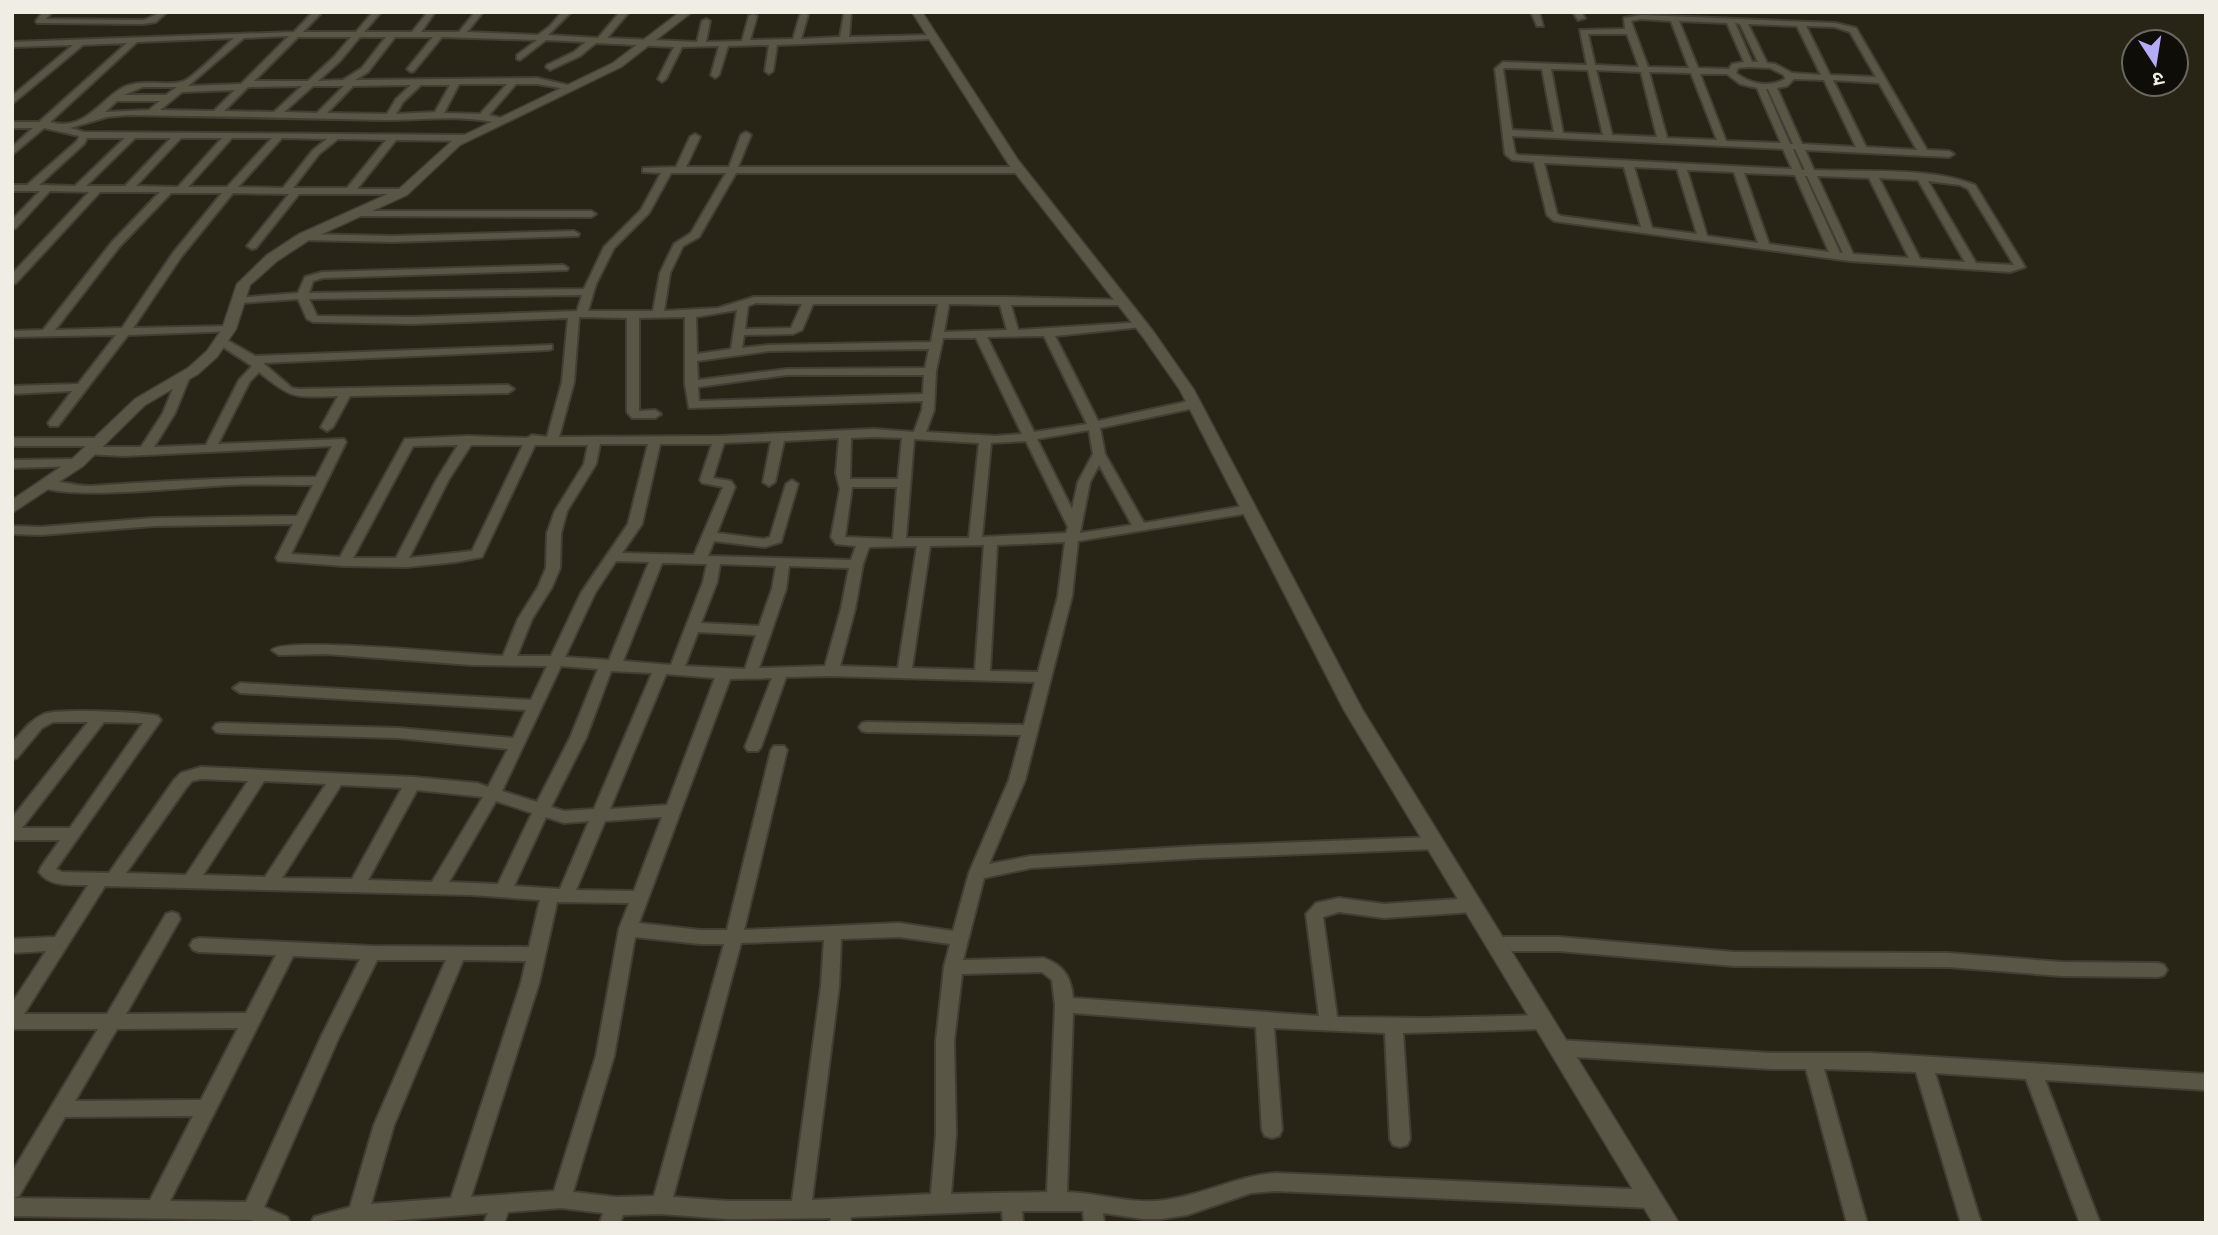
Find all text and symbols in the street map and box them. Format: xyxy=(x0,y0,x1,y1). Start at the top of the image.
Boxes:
north arrow xyxy=(2120,28,2190,98)
text: उ xyxy=(2150,67,2166,92)

